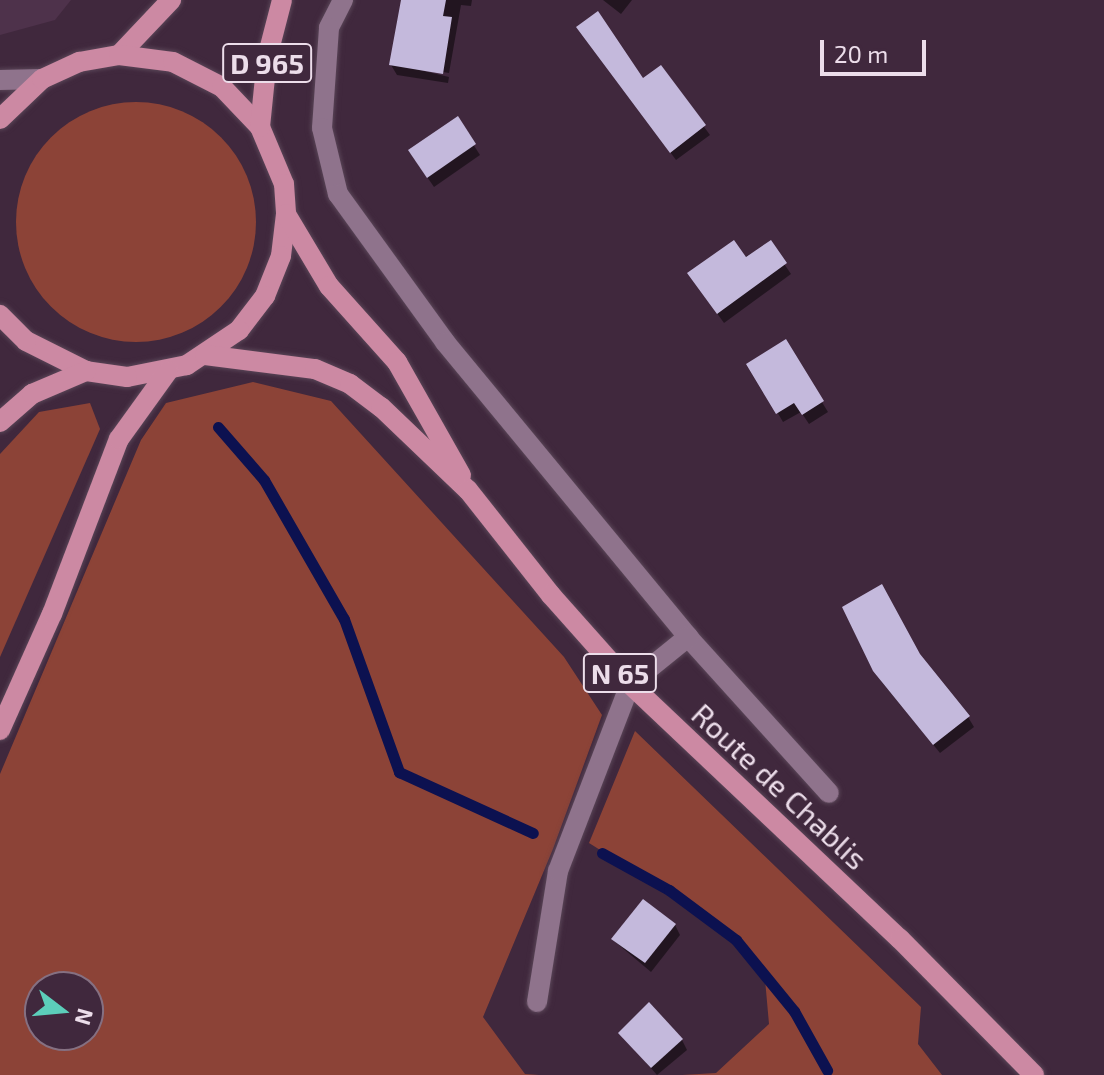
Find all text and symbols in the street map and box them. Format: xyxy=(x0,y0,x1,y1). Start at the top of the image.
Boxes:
scale bar xyxy=(824,24,930,74)
road number: D 965 xyxy=(221,39,313,87)
text: 20 m xyxy=(834,39,888,68)
road number: N 65 xyxy=(582,649,658,697)
street label: Route de Chablis xyxy=(685,696,875,876)
north arrow xyxy=(24,971,104,1051)
text: N xyxy=(70,1006,100,1028)

